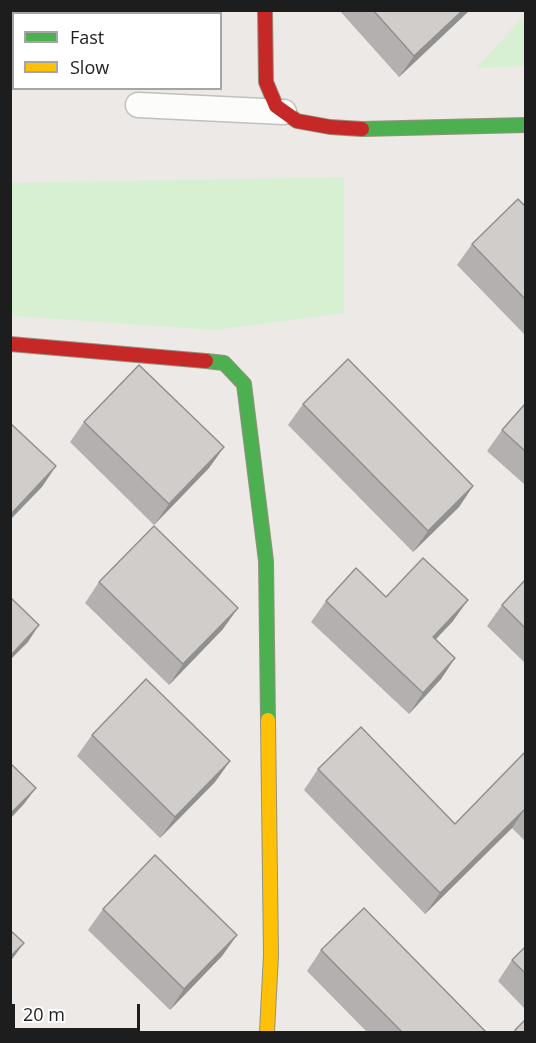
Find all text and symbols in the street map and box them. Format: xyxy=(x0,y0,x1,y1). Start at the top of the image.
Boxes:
legend xyxy=(12,12,222,90)
text: Fast xyxy=(70,25,104,49)
text: Slow xyxy=(70,55,109,79)
scale bar xyxy=(15,992,142,1030)
text: 20 m xyxy=(23,1002,65,1026)

